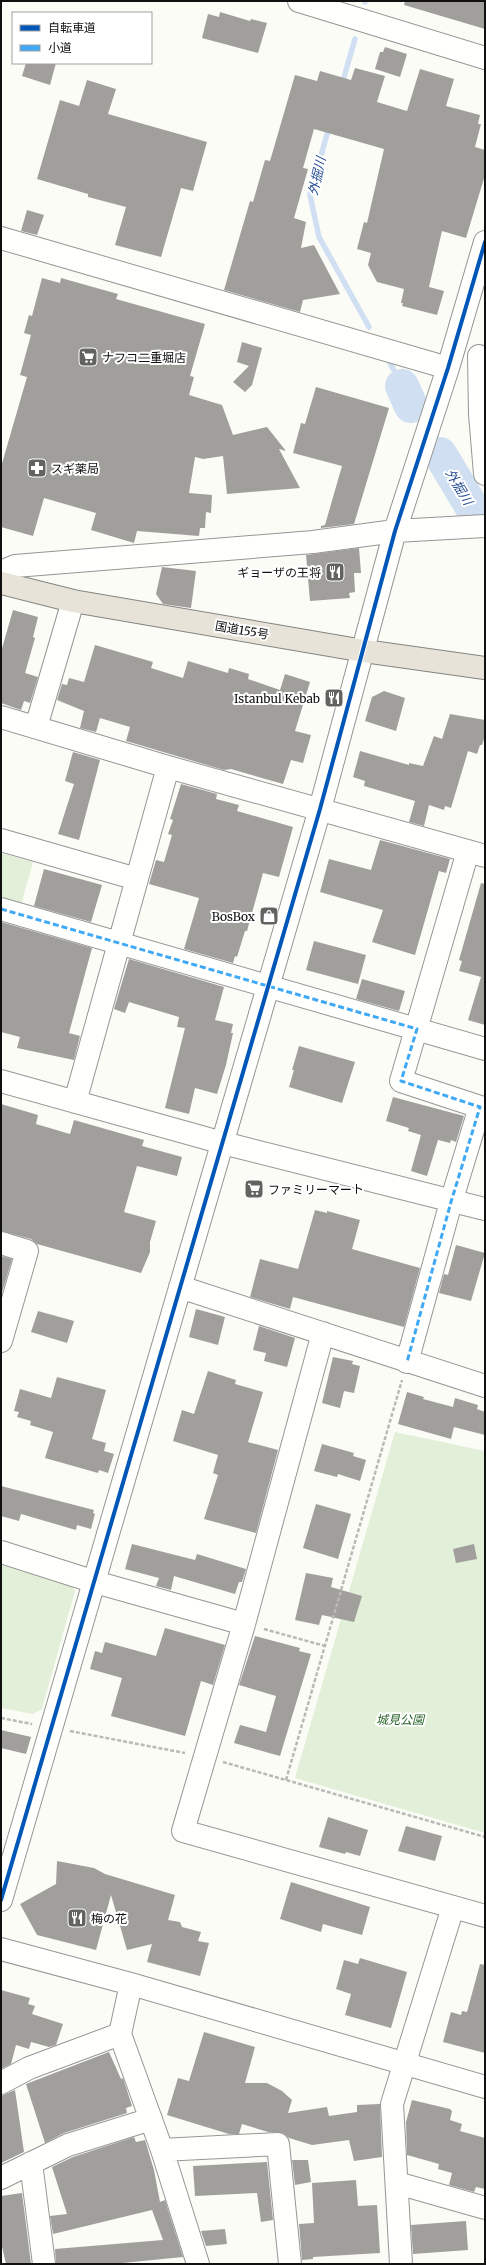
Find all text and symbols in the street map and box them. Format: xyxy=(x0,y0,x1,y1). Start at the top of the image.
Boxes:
legend xyxy=(12,12,152,64)
text: 自転車道 xyxy=(48,20,96,35)
text: 小道 xyxy=(48,40,72,55)
water label: 外掘川 xyxy=(304,153,330,197)
supermarket icon: ナフコ二重堀店 xyxy=(77,346,99,368)
place label: ナフコ二重堀店 xyxy=(102,350,186,365)
pharmacy icon: スギ薬局 xyxy=(26,457,48,479)
place label: スギ薬局 xyxy=(51,461,99,476)
water label: 外掘川 xyxy=(442,466,477,510)
restaurant icon: ギョーザの王将 xyxy=(324,561,346,583)
place label: ギョーザの王将 xyxy=(237,565,321,580)
street label: 国道155号 xyxy=(214,618,270,642)
restaurant icon: Istanbul Kebab xyxy=(323,687,345,709)
place label: Istanbul Kebab xyxy=(234,691,320,706)
shop icon: BosBox xyxy=(258,905,280,927)
place label: BosBox xyxy=(212,909,256,924)
supermarket icon: ファミリーマート xyxy=(243,1178,265,1200)
place label: ファミリーマート xyxy=(268,1182,364,1197)
park label: 城見公園 xyxy=(376,1712,426,1727)
restaurant icon: 梅の花 xyxy=(66,1907,88,1929)
place label: 梅の花 xyxy=(91,1911,127,1926)

